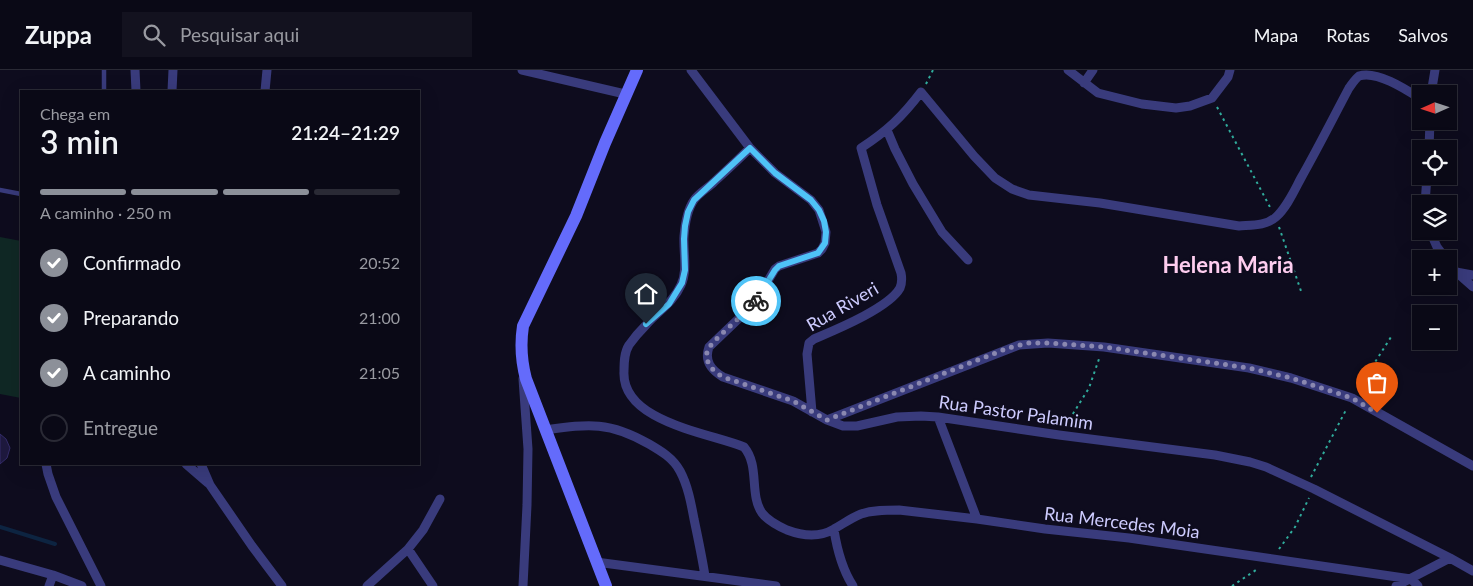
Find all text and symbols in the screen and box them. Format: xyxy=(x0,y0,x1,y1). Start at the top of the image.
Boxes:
search box xyxy=(122,12,472,57)
text: Zuppa xyxy=(25,20,92,49)
icon: search xyxy=(140,21,168,49)
text: Pesquisar aqui xyxy=(180,23,299,46)
text: Mapa xyxy=(1254,24,1298,46)
text: Rotas xyxy=(1326,24,1370,46)
text: Salvos xyxy=(1398,24,1448,46)
north arrow xyxy=(1412,85,1458,130)
map controls xyxy=(1412,85,1457,350)
text: Chega em xyxy=(40,104,110,123)
text: 21:24–21:29 xyxy=(291,121,400,144)
text: 3 min xyxy=(40,122,119,161)
button: locate xyxy=(1412,140,1457,185)
button: layers xyxy=(1412,195,1457,240)
text: A caminho · 250 m xyxy=(40,203,171,222)
icon: check xyxy=(40,249,68,277)
button: + xyxy=(1412,250,1457,295)
text: Confirmado xyxy=(83,251,181,274)
district label: Helena Maria xyxy=(1162,251,1294,278)
text: 20:52 xyxy=(359,253,400,272)
pin xyxy=(625,273,667,324)
courier xyxy=(731,276,781,326)
street label: Rua Riveri xyxy=(802,277,882,335)
icon: home xyxy=(632,280,660,308)
icon: bike xyxy=(742,287,770,315)
icon: check xyxy=(40,304,68,332)
button: − xyxy=(1412,305,1457,350)
text: Preparando xyxy=(83,306,179,329)
text: 21:00 xyxy=(359,308,400,327)
icon: check xyxy=(40,359,68,387)
text: A caminho xyxy=(83,361,171,384)
pin xyxy=(1356,362,1398,413)
text: 21:05 xyxy=(359,363,400,382)
icon: bag xyxy=(1363,369,1391,397)
street label: Rua Pastor Palamim xyxy=(937,390,1095,434)
text: Entregue xyxy=(83,416,158,439)
street label: Rua Mercedes Moia xyxy=(1043,502,1201,542)

